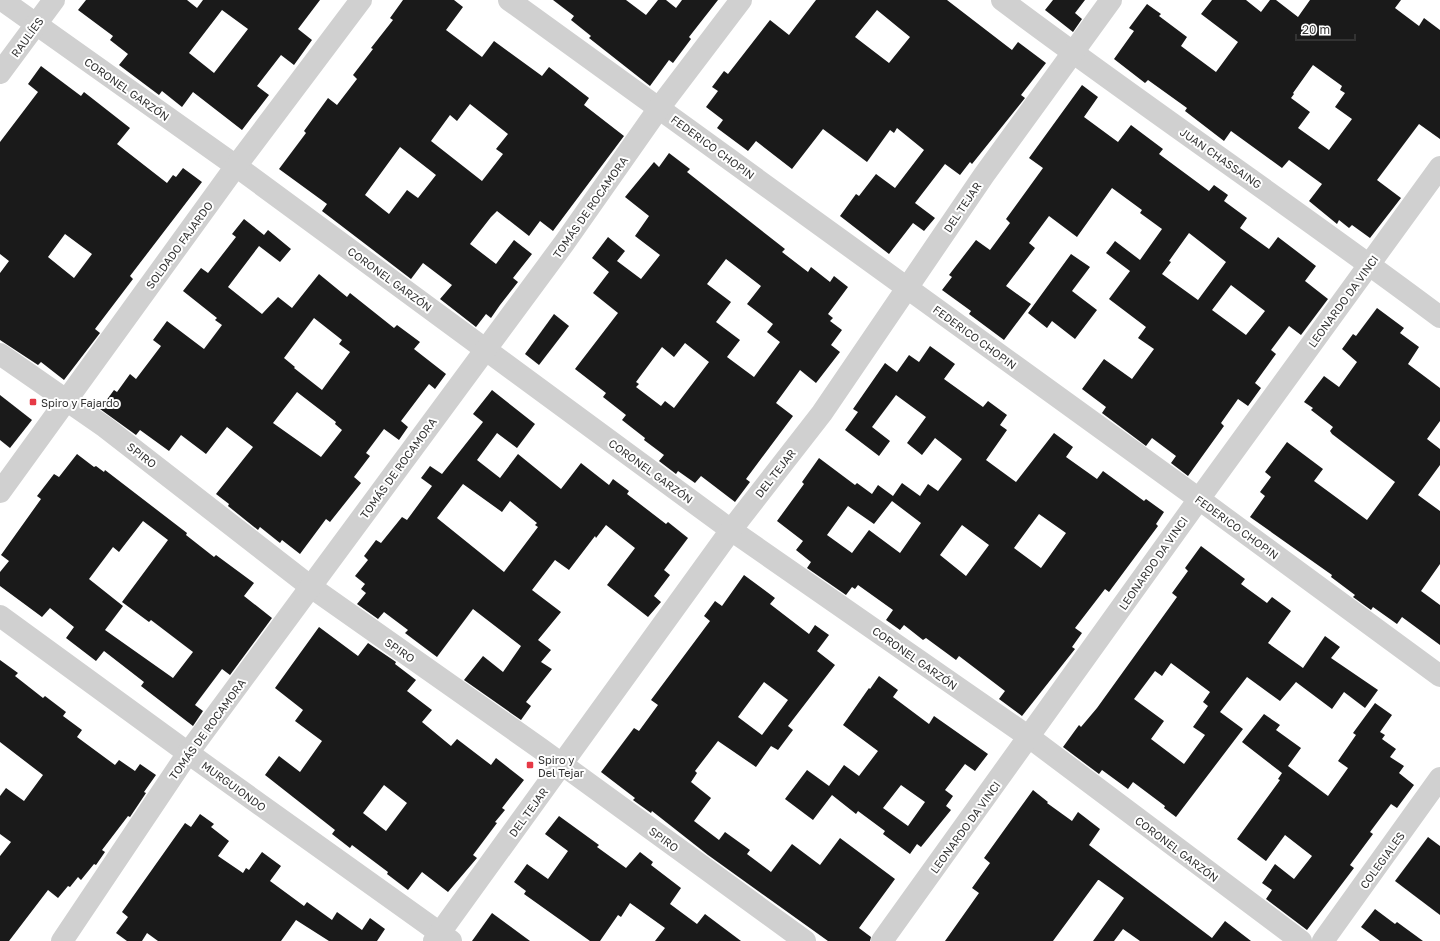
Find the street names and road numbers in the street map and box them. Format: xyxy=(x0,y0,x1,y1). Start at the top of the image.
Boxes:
street label: RAULÍES xyxy=(8,15,46,59)
street label: CORONEL GARZÓN xyxy=(82,55,172,123)
street label: FEDERICO CHOPIN xyxy=(669,112,757,182)
street label: JUAN CHASSAING xyxy=(1178,125,1264,191)
street label: TOMÁS DE ROCAMORA xyxy=(550,153,630,260)
street label: DEL TEJAR xyxy=(941,179,983,235)
street label: SOLDADO FAJARDO xyxy=(143,199,215,291)
street label: CORONEL GARZÓN xyxy=(345,244,435,314)
street label: LEONARDO DA VINCI xyxy=(1305,252,1381,350)
street label: FEDERICO CHOPIN xyxy=(931,302,1019,372)
street label: TOMÁS DE ROCAMORA xyxy=(357,415,439,521)
street label: CORONEL GARZÓN xyxy=(606,436,696,506)
street label: SPIRO xyxy=(125,440,159,470)
street label: DEL TEJAR xyxy=(752,446,798,500)
street label: FEDERICO CHOPIN xyxy=(1193,492,1281,562)
street label: LEONARDO DA VINCI xyxy=(1116,514,1190,612)
street label: CORONEL GARZÓN xyxy=(870,624,960,692)
street label: SPIRO xyxy=(383,635,417,665)
street label: TOMÁS DE ROCAMORA xyxy=(166,676,248,782)
street label: MURGUIONDO xyxy=(199,758,269,814)
street label: LEONARDO DA VINCI xyxy=(927,778,1003,876)
street label: DEL TEJAR xyxy=(506,785,550,839)
street label: CORONEL GARZÓN xyxy=(1133,814,1221,884)
street label: SPIRO xyxy=(647,824,681,854)
street label: COLEGIALES xyxy=(1357,829,1407,891)

